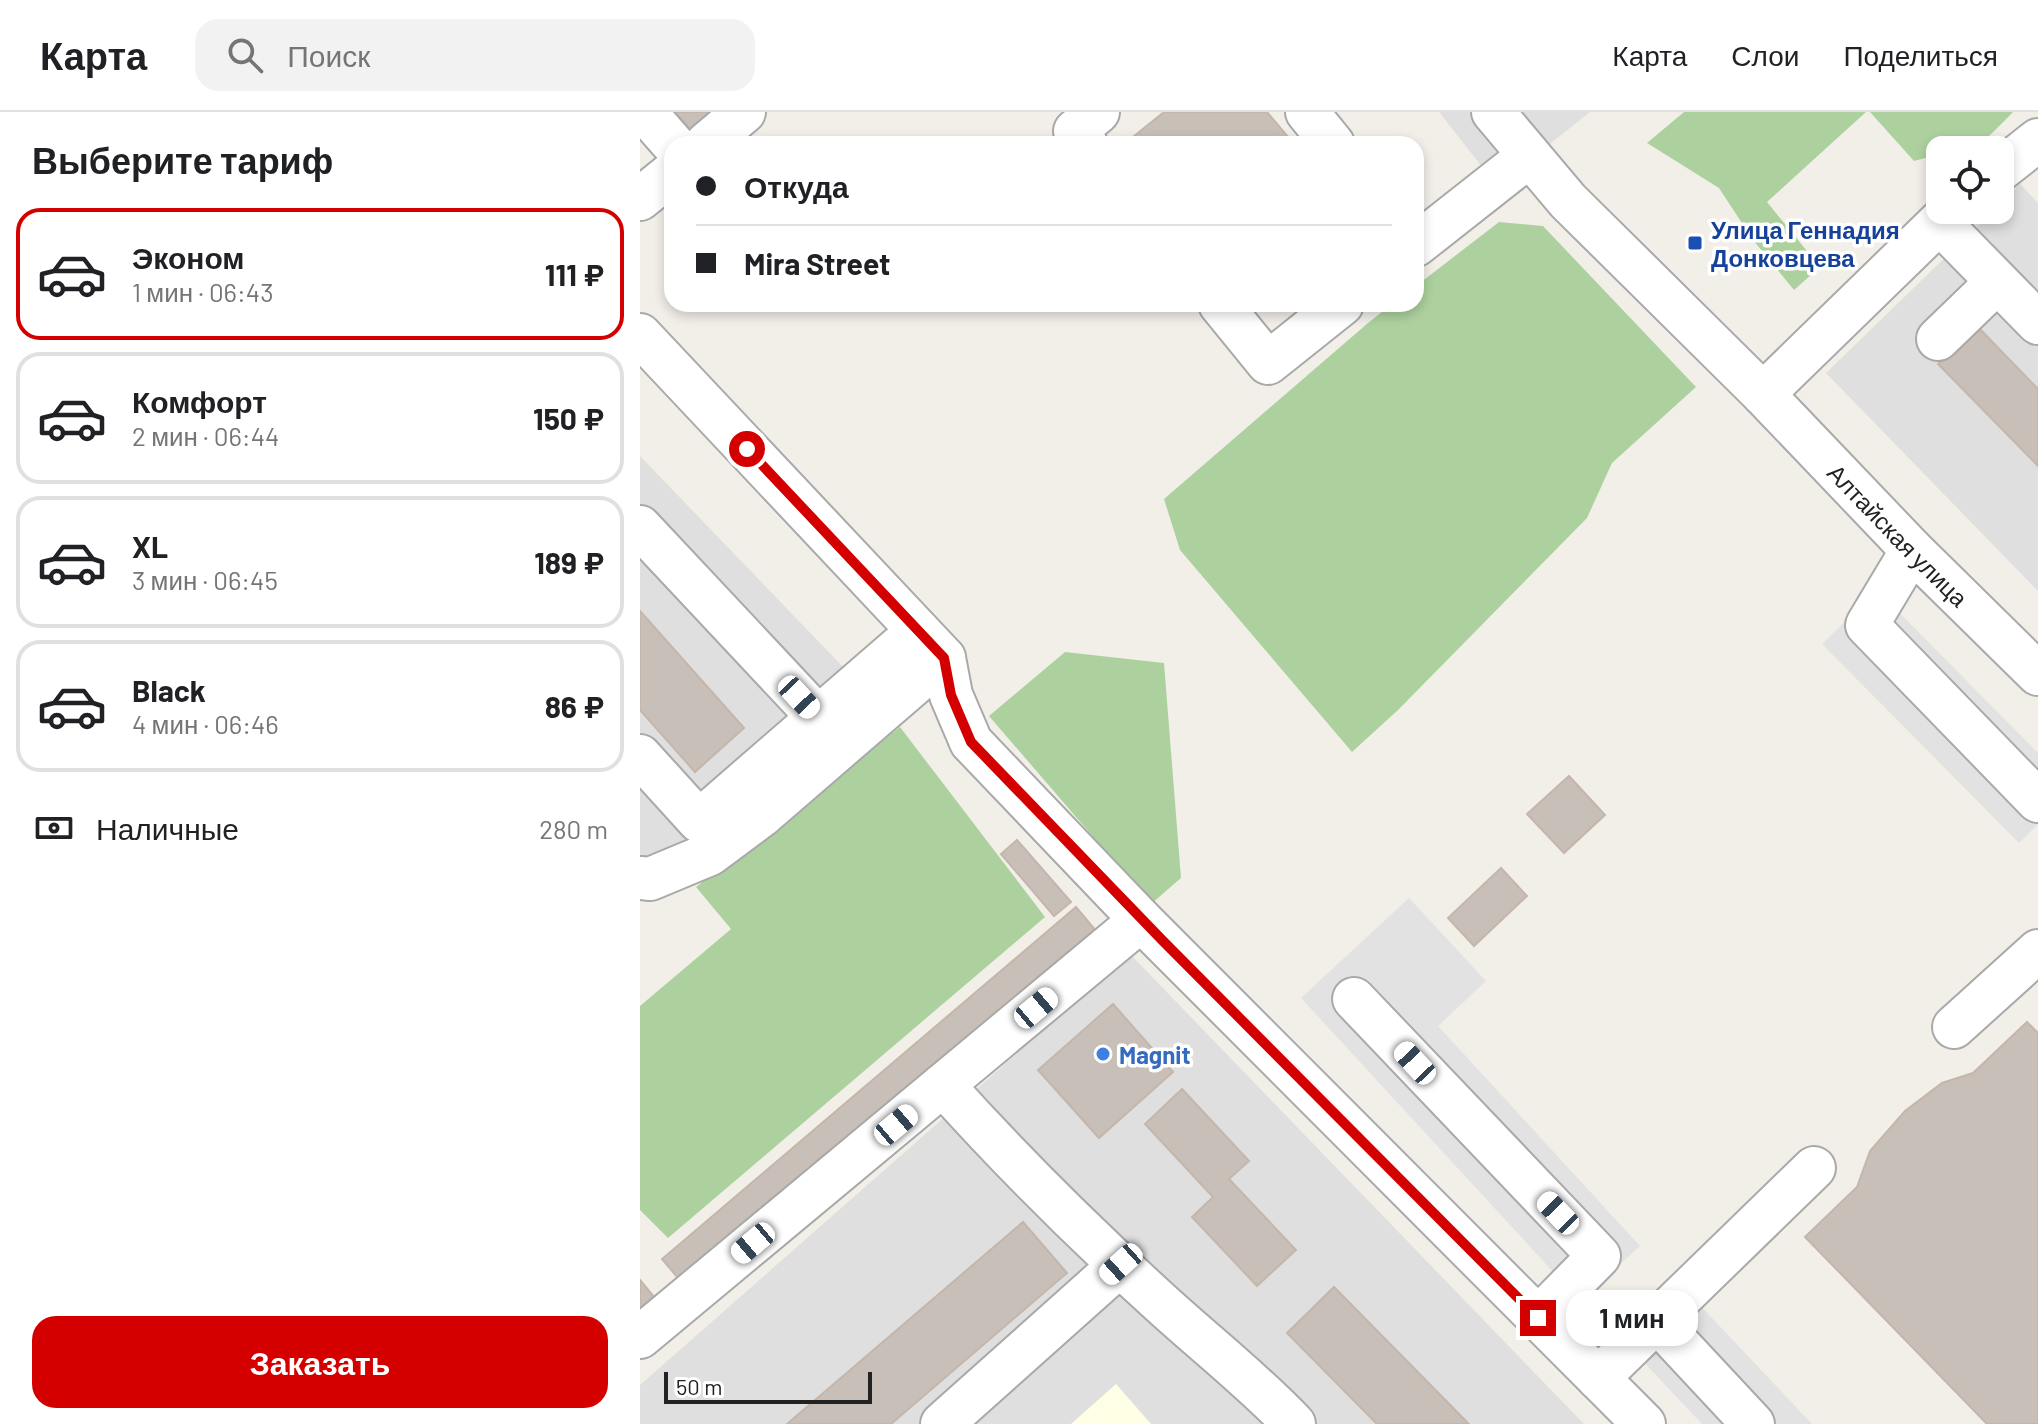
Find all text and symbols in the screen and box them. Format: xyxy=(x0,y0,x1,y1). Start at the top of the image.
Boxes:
search box xyxy=(195,19,755,91)
text: Карта xyxy=(40,32,147,78)
icon: search xyxy=(223,33,267,77)
text: Поиск xyxy=(287,37,370,73)
text: Карта xyxy=(1612,38,1687,72)
text: Слои xyxy=(1731,38,1799,72)
text: Поделиться xyxy=(1843,38,1998,72)
map controls xyxy=(1926,136,2014,224)
button: locate xyxy=(1926,136,2014,224)
text: Выберите тариф xyxy=(32,138,333,181)
text: Откуда xyxy=(744,168,849,204)
place label: Улица Геннадия Донковцева xyxy=(1711,215,1900,272)
marker: Улица Геннадия Донковцева xyxy=(1686,234,1704,252)
icon: car xyxy=(36,238,108,310)
text: Эконом xyxy=(132,239,245,275)
text: Mira Street xyxy=(744,245,890,281)
text: 111 ₽ xyxy=(545,256,604,292)
text: 1 мин · 06:43 xyxy=(132,276,274,307)
icon: car xyxy=(36,382,108,454)
text: Комфорт xyxy=(132,383,267,419)
text: 150 ₽ xyxy=(533,400,604,436)
text: 2 мин · 06:44 xyxy=(132,420,279,451)
route start xyxy=(729,431,765,467)
street label: Алтайская улица xyxy=(1823,457,1975,612)
icon: car xyxy=(36,526,108,598)
text: XL xyxy=(132,528,168,564)
text: 189 ₽ xyxy=(534,544,604,580)
text: 3 мин · 06:45 xyxy=(132,564,278,595)
icon: car xyxy=(36,670,108,742)
car xyxy=(774,671,824,723)
text: Black xyxy=(132,672,206,708)
text: 86 ₽ xyxy=(545,688,604,724)
text: 4 мин · 06:46 xyxy=(132,708,279,739)
icon: cash xyxy=(32,806,76,850)
text: Наличные xyxy=(96,810,239,846)
text: 280 m xyxy=(539,813,608,844)
car xyxy=(1010,983,1062,1033)
car xyxy=(1390,1037,1440,1089)
place label: Magnit xyxy=(1119,1040,1191,1069)
marker: Magnit xyxy=(1094,1045,1112,1063)
car xyxy=(870,1100,922,1150)
car xyxy=(1533,1187,1583,1239)
car xyxy=(727,1218,779,1268)
car xyxy=(1095,1239,1147,1289)
callout: 1 мин xyxy=(1566,1290,1698,1346)
route end xyxy=(1520,1300,1556,1336)
text: 1 мин xyxy=(1599,1302,1665,1333)
button: Заказать xyxy=(32,1316,608,1408)
scale bar xyxy=(664,1368,872,1404)
text: 50 m xyxy=(676,1373,722,1399)

